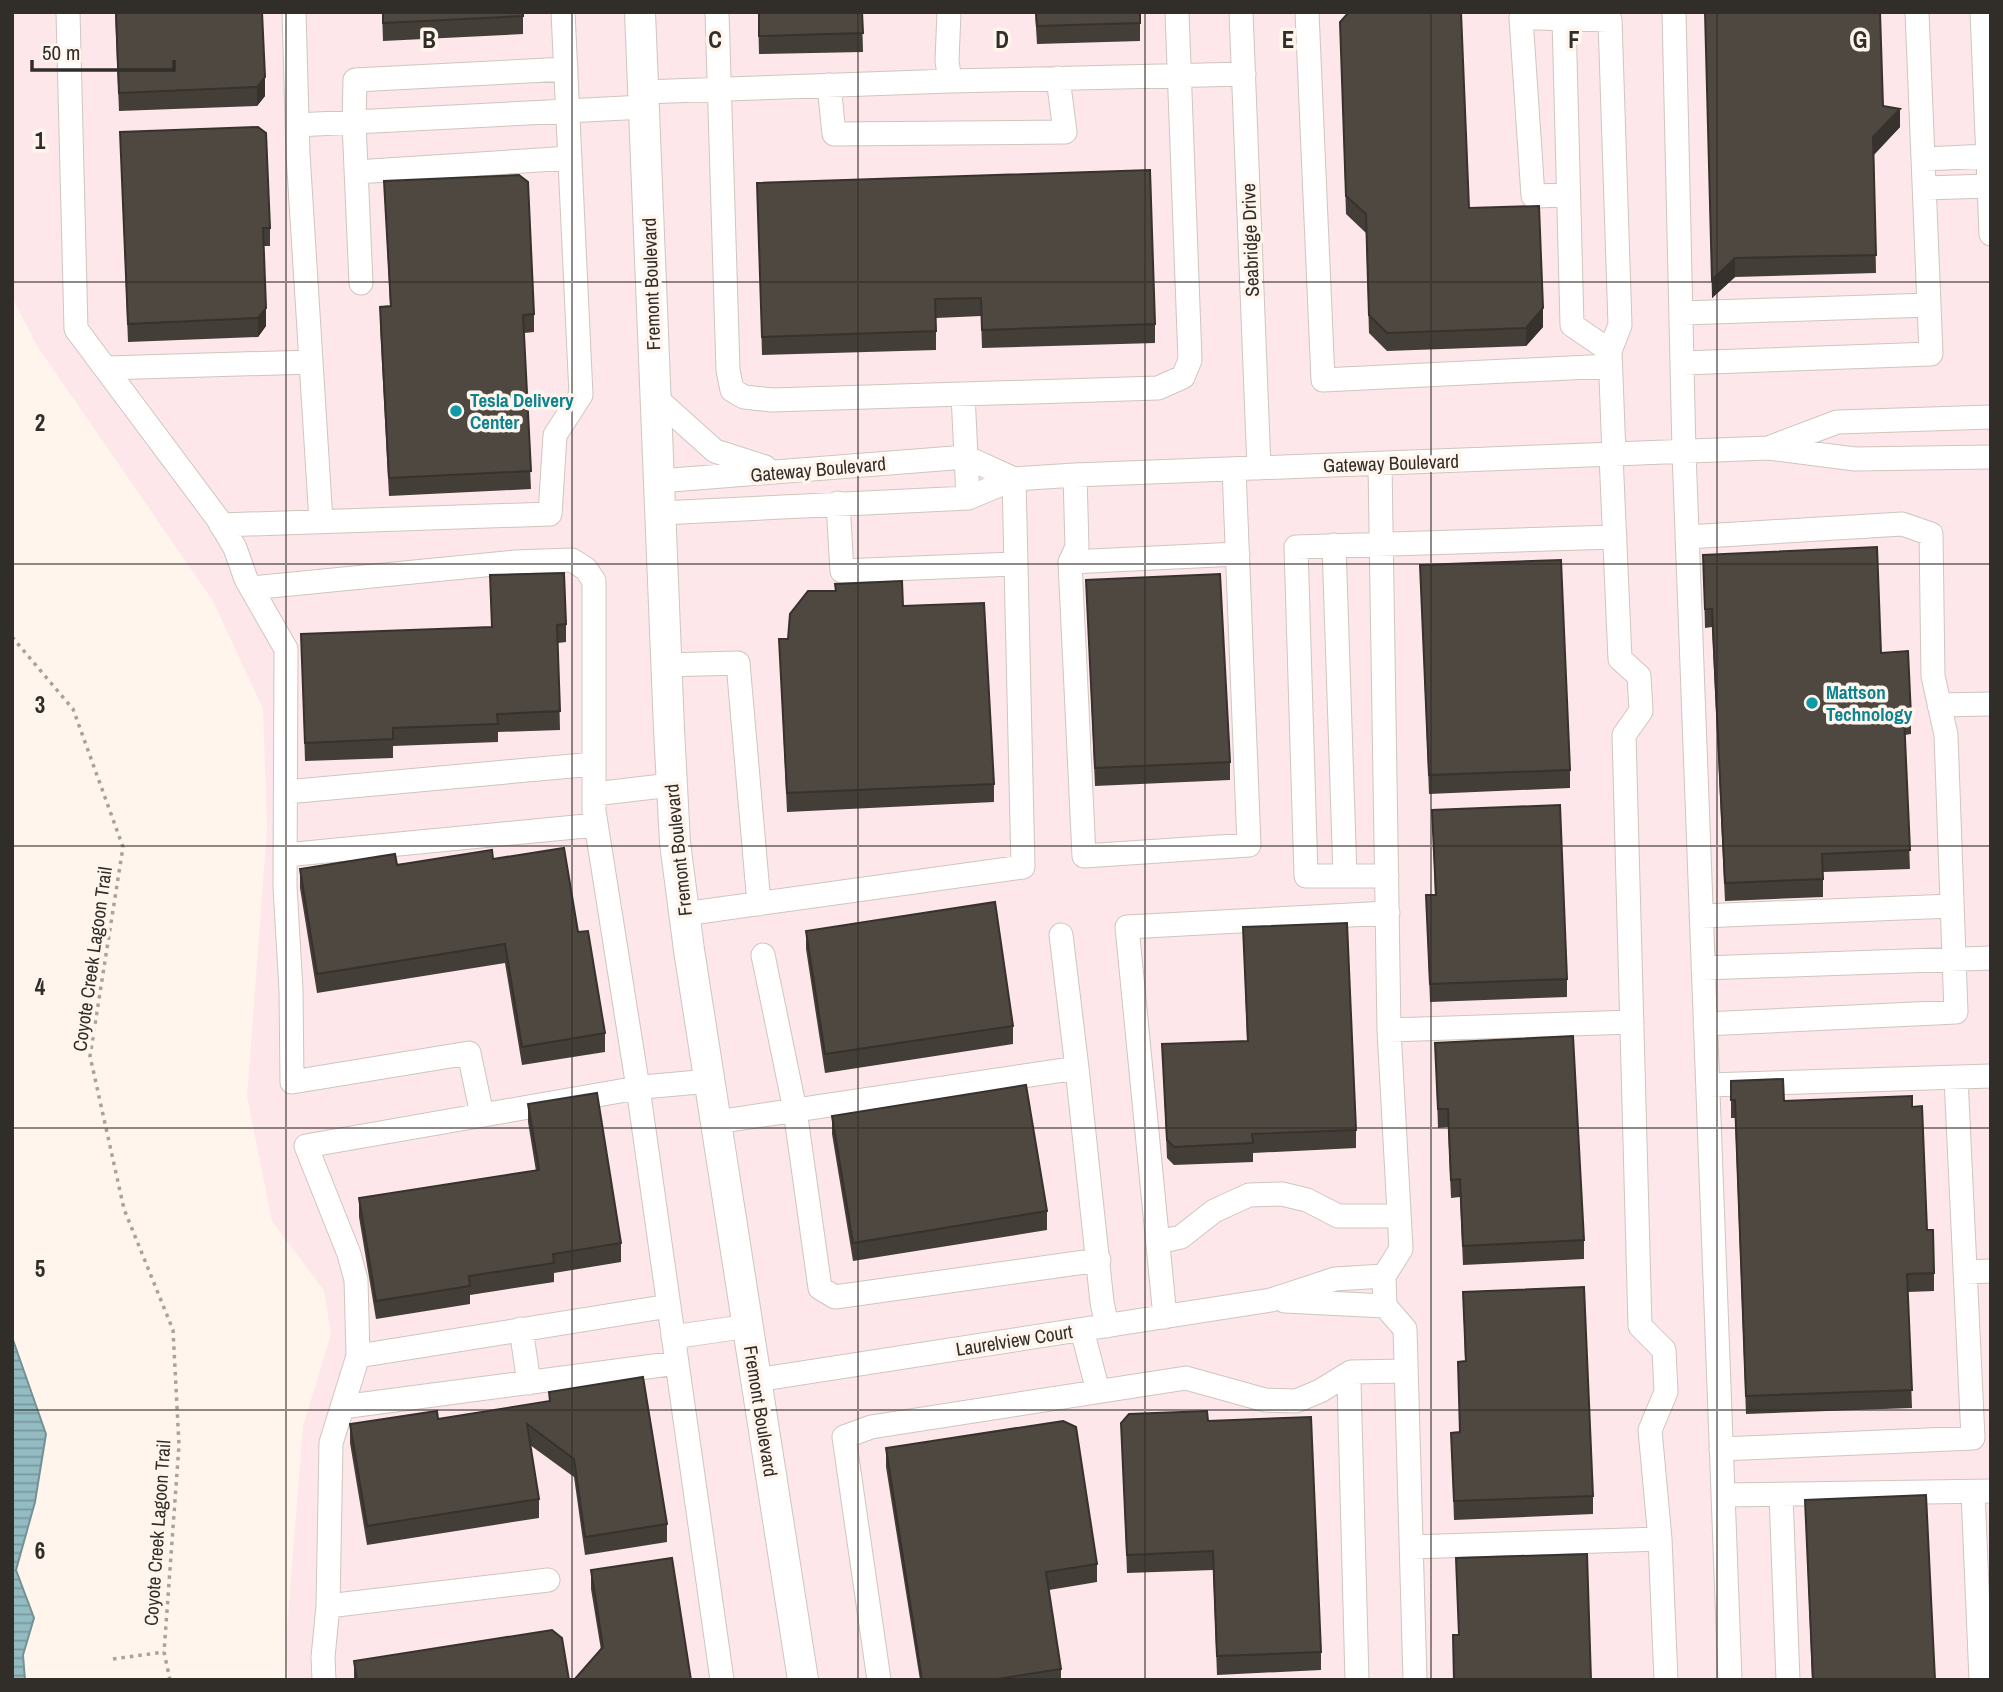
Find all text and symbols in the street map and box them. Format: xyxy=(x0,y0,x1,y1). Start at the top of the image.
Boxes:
text: B xyxy=(422,24,436,55)
text: C xyxy=(708,24,722,55)
text: D xyxy=(995,24,1009,55)
text: E xyxy=(1282,24,1294,55)
text: F xyxy=(1568,24,1580,55)
text: G xyxy=(1853,24,1867,55)
scale bar xyxy=(32,28,173,72)
text: 50 m xyxy=(42,38,80,67)
text: 1 xyxy=(35,125,46,156)
street label: Seabridge Drive xyxy=(1235,183,1265,297)
street label: Fremont Boulevard xyxy=(636,217,666,351)
place label: Tesla Delivery Center xyxy=(470,387,574,435)
marker: Tesla Delivery Center xyxy=(448,403,464,419)
text: 2 xyxy=(35,407,45,438)
street label: Gateway Boulevard xyxy=(1323,448,1459,478)
street label: Gateway Boulevard xyxy=(749,450,887,488)
place label: Mattson Technology xyxy=(1826,679,1913,727)
text: 3 xyxy=(35,689,45,720)
marker: Mattson Technology xyxy=(1804,695,1820,711)
street label: Fremont Boulevard xyxy=(658,783,698,917)
street label: Coyote Creek Lagoon Trail xyxy=(66,865,118,1053)
text: 4 xyxy=(35,971,46,1002)
text: 5 xyxy=(35,1253,45,1284)
street label: Laurelview Court xyxy=(954,1318,1075,1362)
street label: Fremont Boulevard xyxy=(738,1344,784,1478)
street label: Coyote Creek Lagoon Trail xyxy=(138,1439,176,1627)
text: 6 xyxy=(35,1535,45,1566)

